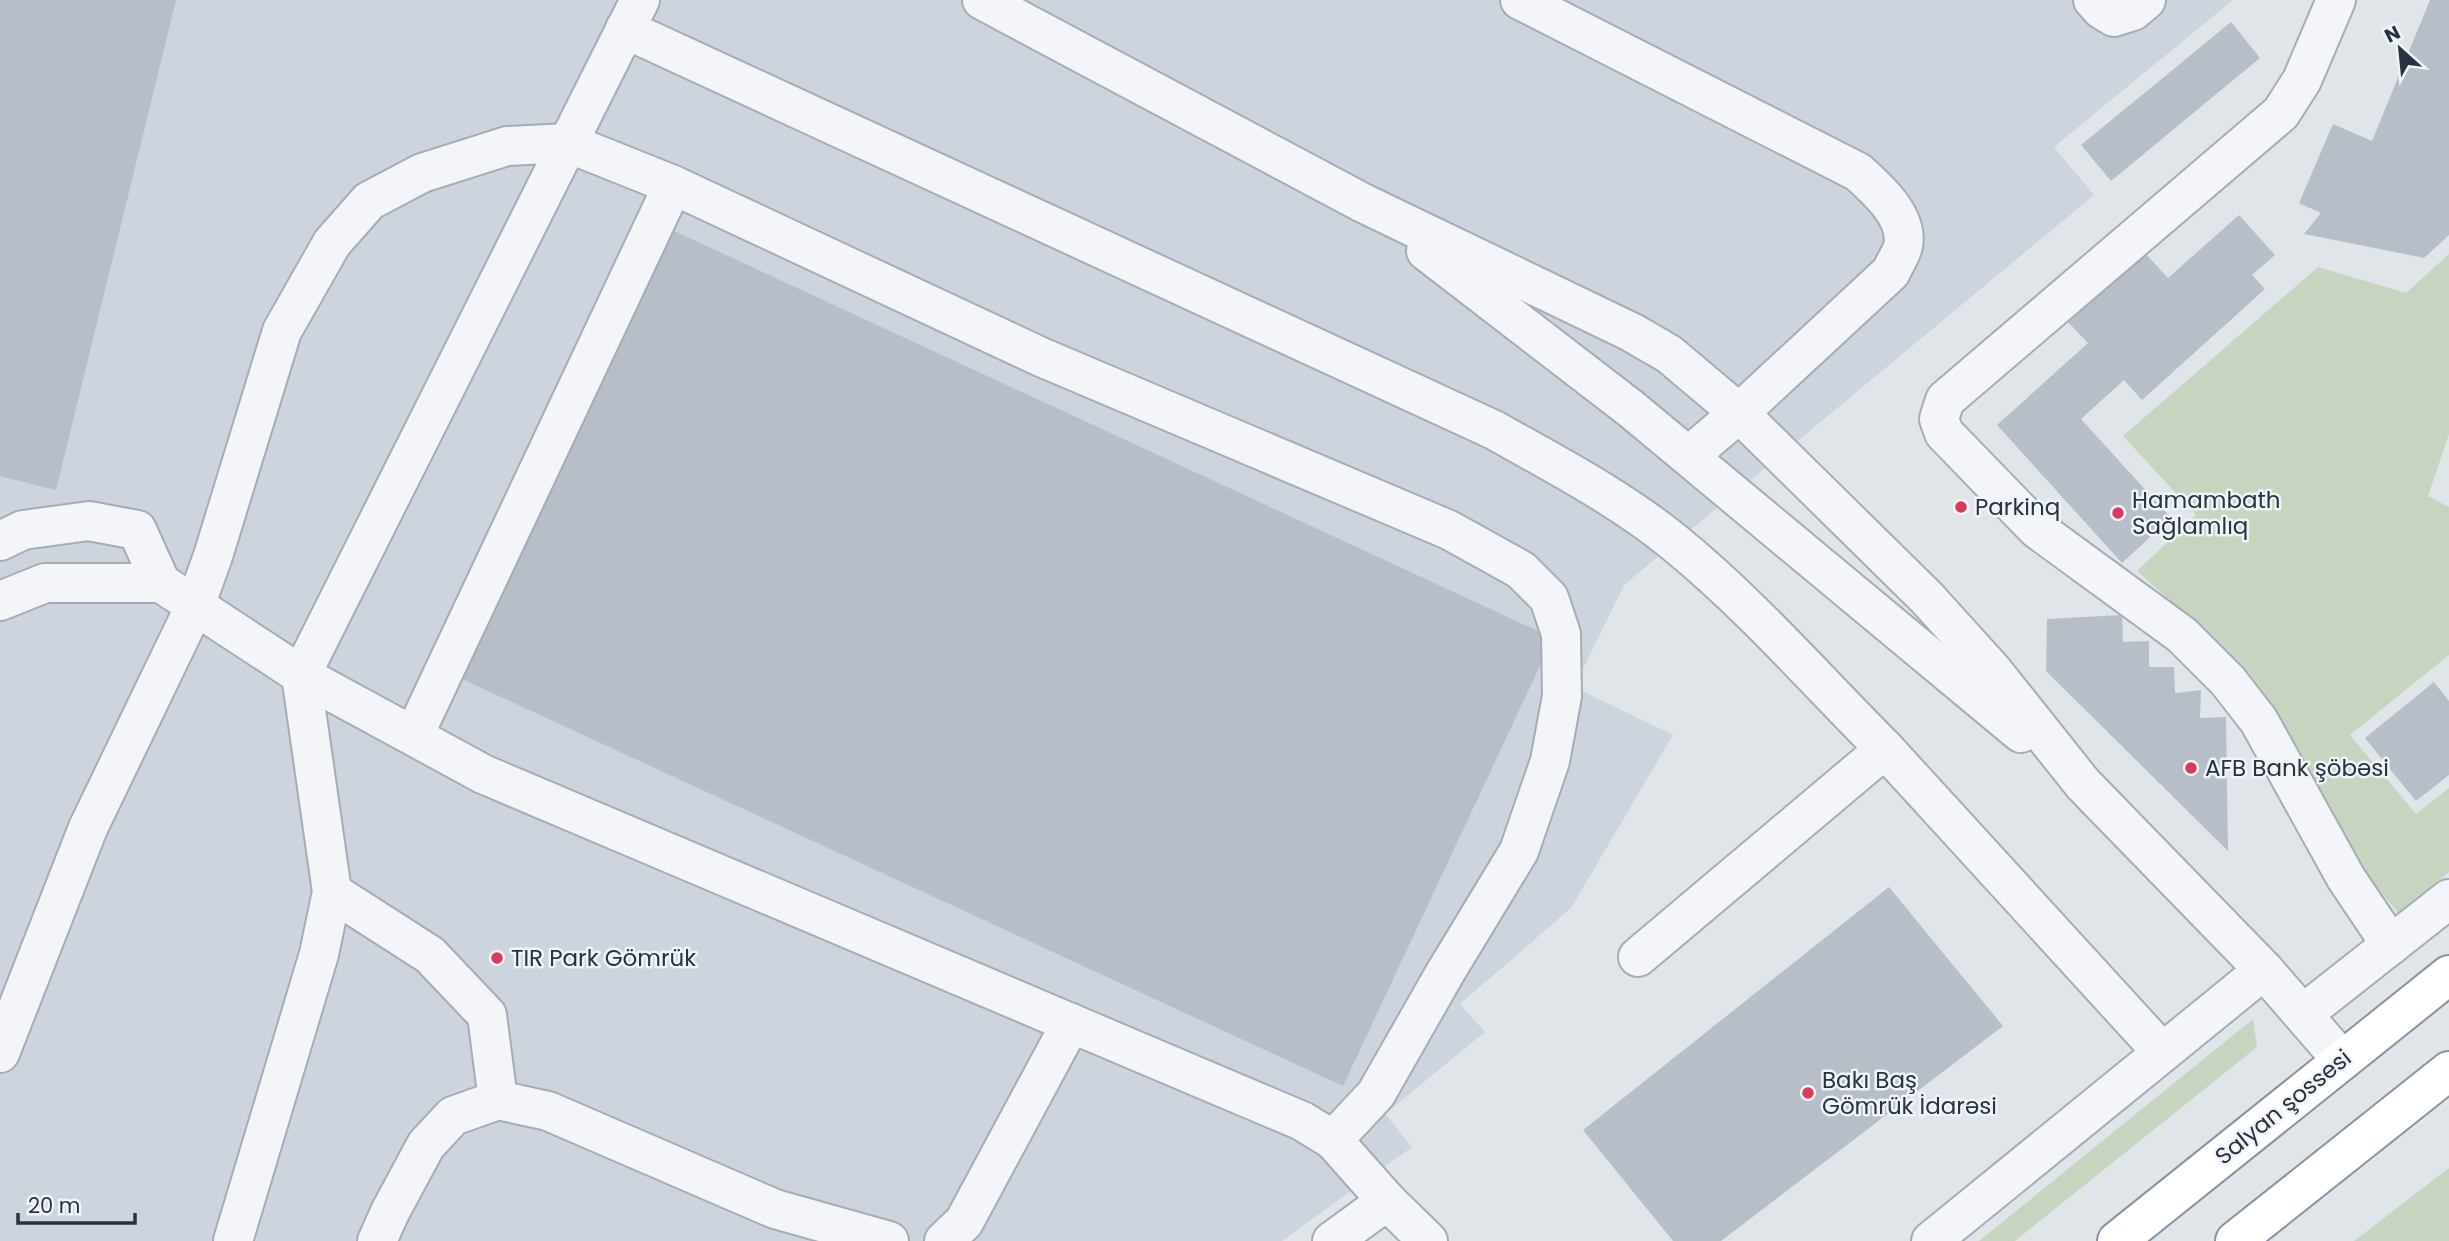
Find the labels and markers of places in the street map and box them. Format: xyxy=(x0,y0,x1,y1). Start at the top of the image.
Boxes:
place label: Hamambath Sağlamlıq xyxy=(2132,484,2281,542)
place label: Parkinq xyxy=(1975,491,2060,523)
marker: Parkinq xyxy=(1953,499,1969,515)
marker: Hamambath Sağlamlıq xyxy=(2110,505,2126,521)
place label: AFB Bank şöbəsi xyxy=(2205,752,2389,784)
marker: AFB Bank şöbəsi xyxy=(2183,760,2199,776)
place label: TIR Park Gömrük xyxy=(511,942,696,974)
marker: TIR Park Gömrük xyxy=(489,950,505,966)
place label: Bakı Baş Gömrük İdarəsi xyxy=(1822,1064,1997,1122)
marker: Bakı Baş Gömrük İdarəsi xyxy=(1800,1085,1816,1101)

